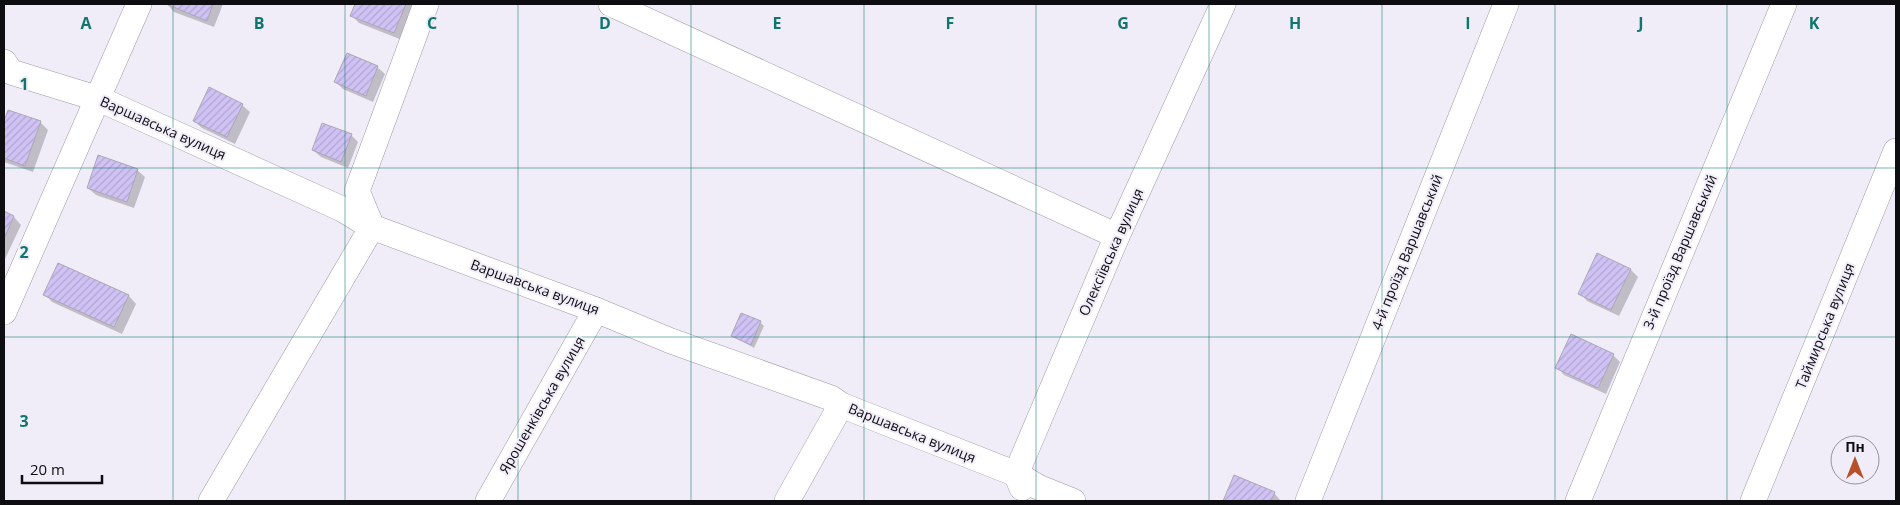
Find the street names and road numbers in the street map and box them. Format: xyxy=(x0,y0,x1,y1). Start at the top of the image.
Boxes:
street label: Варшавська вулиця xyxy=(97,91,229,164)
street label: 4-й проїзд Варшавський xyxy=(1367,171,1447,332)
street label: 3-й проїзд Варшавський xyxy=(1638,172,1721,332)
street label: Олексіївська вулиця xyxy=(1074,185,1147,319)
street label: Варшавська вулиця xyxy=(468,254,602,319)
street label: Таймирська вулиця xyxy=(1791,260,1858,392)
street label: Ярошенківська вулиця xyxy=(494,332,589,477)
street label: Варшавська вулиця xyxy=(846,398,979,467)

